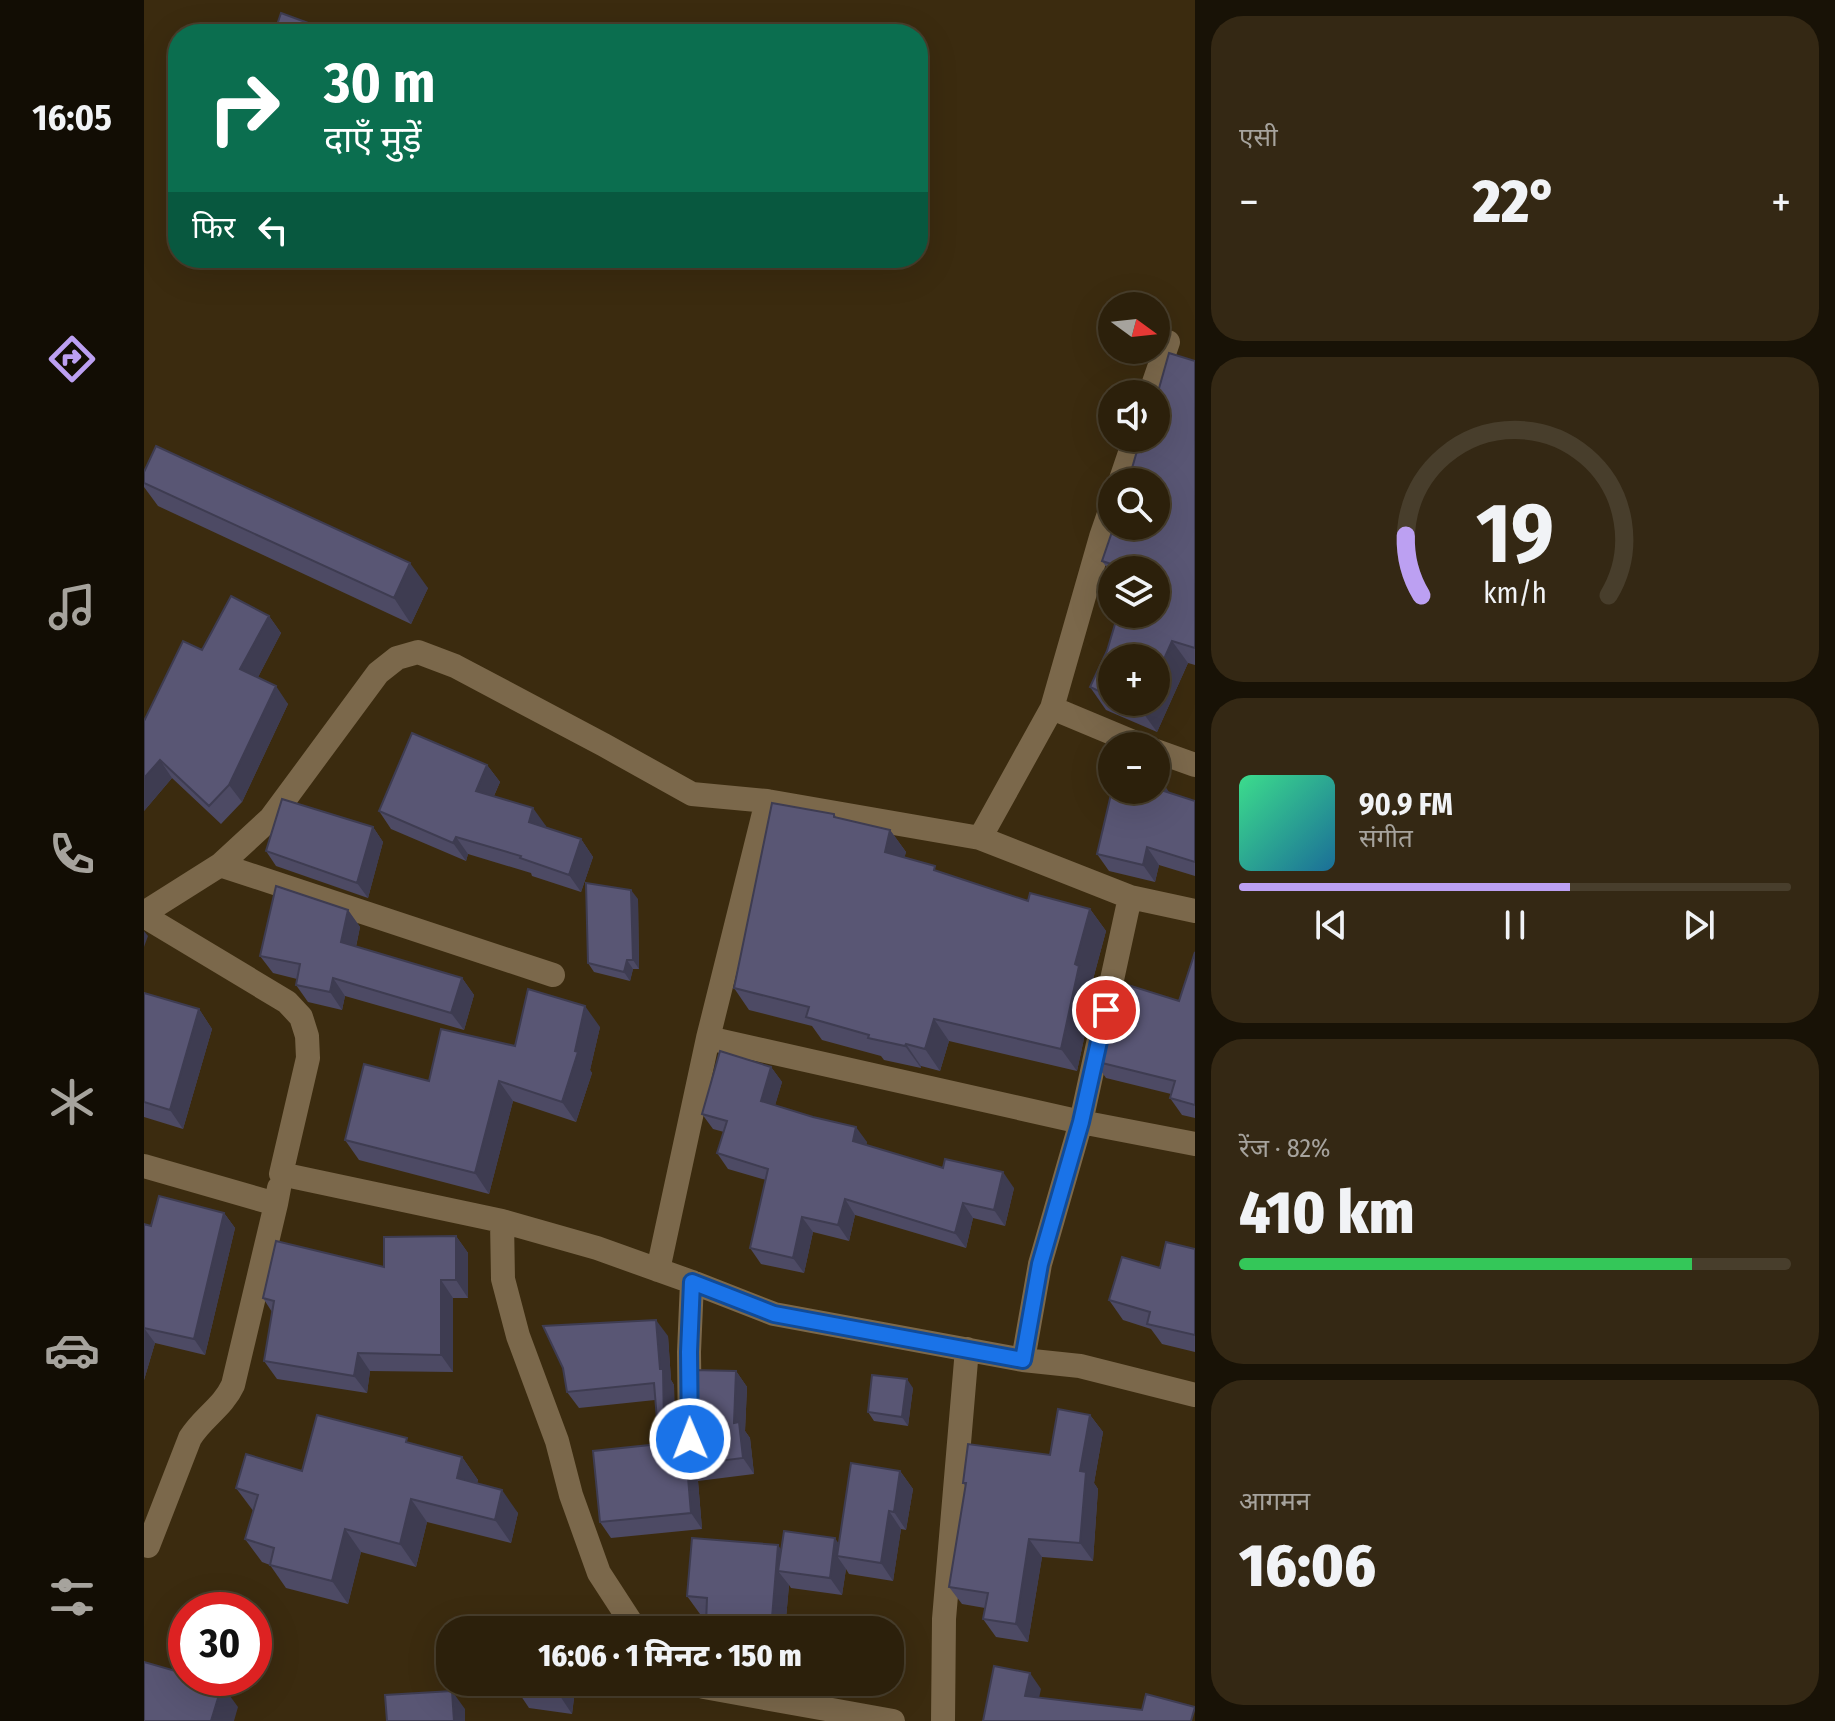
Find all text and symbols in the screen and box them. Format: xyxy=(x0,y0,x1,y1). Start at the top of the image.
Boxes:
text: 30 m xyxy=(324,50,435,117)
icon: right xyxy=(192,56,296,160)
text: 16:05 xyxy=(32,96,112,140)
text: दाएँ मुड़ें xyxy=(324,118,422,162)
text: एसी xyxy=(1239,122,1278,153)
text: 22° xyxy=(1473,166,1557,238)
text: − xyxy=(1239,176,1259,229)
text: + xyxy=(1771,176,1791,229)
icon: left xyxy=(251,208,295,252)
text: फिर xyxy=(192,210,235,246)
north arrow xyxy=(1098,292,1170,364)
map controls xyxy=(1098,292,1170,804)
icon: directions xyxy=(44,331,100,387)
button: sound xyxy=(1098,380,1170,452)
button: search xyxy=(1098,468,1170,540)
text: 19 xyxy=(1476,483,1554,583)
button: layers xyxy=(1098,556,1170,628)
text: km/h xyxy=(1483,576,1547,611)
icon: music xyxy=(44,579,100,635)
button: + xyxy=(1098,644,1170,716)
button: − xyxy=(1098,732,1170,804)
text: 90.9 FM xyxy=(1359,787,1453,823)
text: संगीत xyxy=(1359,823,1413,854)
icon: phone xyxy=(44,826,100,882)
icon: previous xyxy=(1309,903,1353,947)
icon: pause xyxy=(1493,903,1537,947)
icon: next xyxy=(1677,903,1721,947)
pin xyxy=(1072,976,1140,1044)
icon: arrive xyxy=(1084,988,1128,1032)
icon: climate xyxy=(44,1074,100,1130)
text: रेंज · 82% xyxy=(1239,1133,1330,1164)
text: 410 km xyxy=(1239,1177,1414,1249)
icon: car xyxy=(44,1322,100,1378)
position arrow xyxy=(648,1397,732,1481)
text: आगमन xyxy=(1239,1486,1310,1517)
text: 16:06 xyxy=(1239,1530,1376,1602)
icon: filters xyxy=(44,1569,100,1625)
speed limit sign: 30 xyxy=(168,1592,272,1696)
text: 16:06 · 1 मिनट · 150 m xyxy=(538,1638,802,1674)

